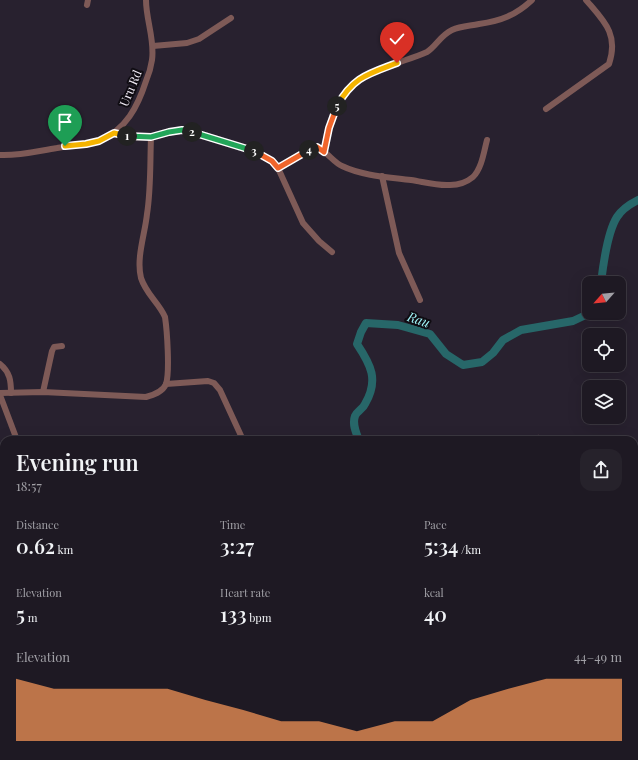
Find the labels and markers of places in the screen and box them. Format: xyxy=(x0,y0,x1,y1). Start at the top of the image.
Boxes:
pin xyxy=(380,22,414,63)
pin: 5 xyxy=(327,96,347,116)
pin xyxy=(48,105,82,146)
pin: 2 xyxy=(182,122,202,142)
pin: 1 xyxy=(117,126,137,146)
pin: 4 xyxy=(299,140,319,160)
pin: 3 xyxy=(244,141,264,161)

